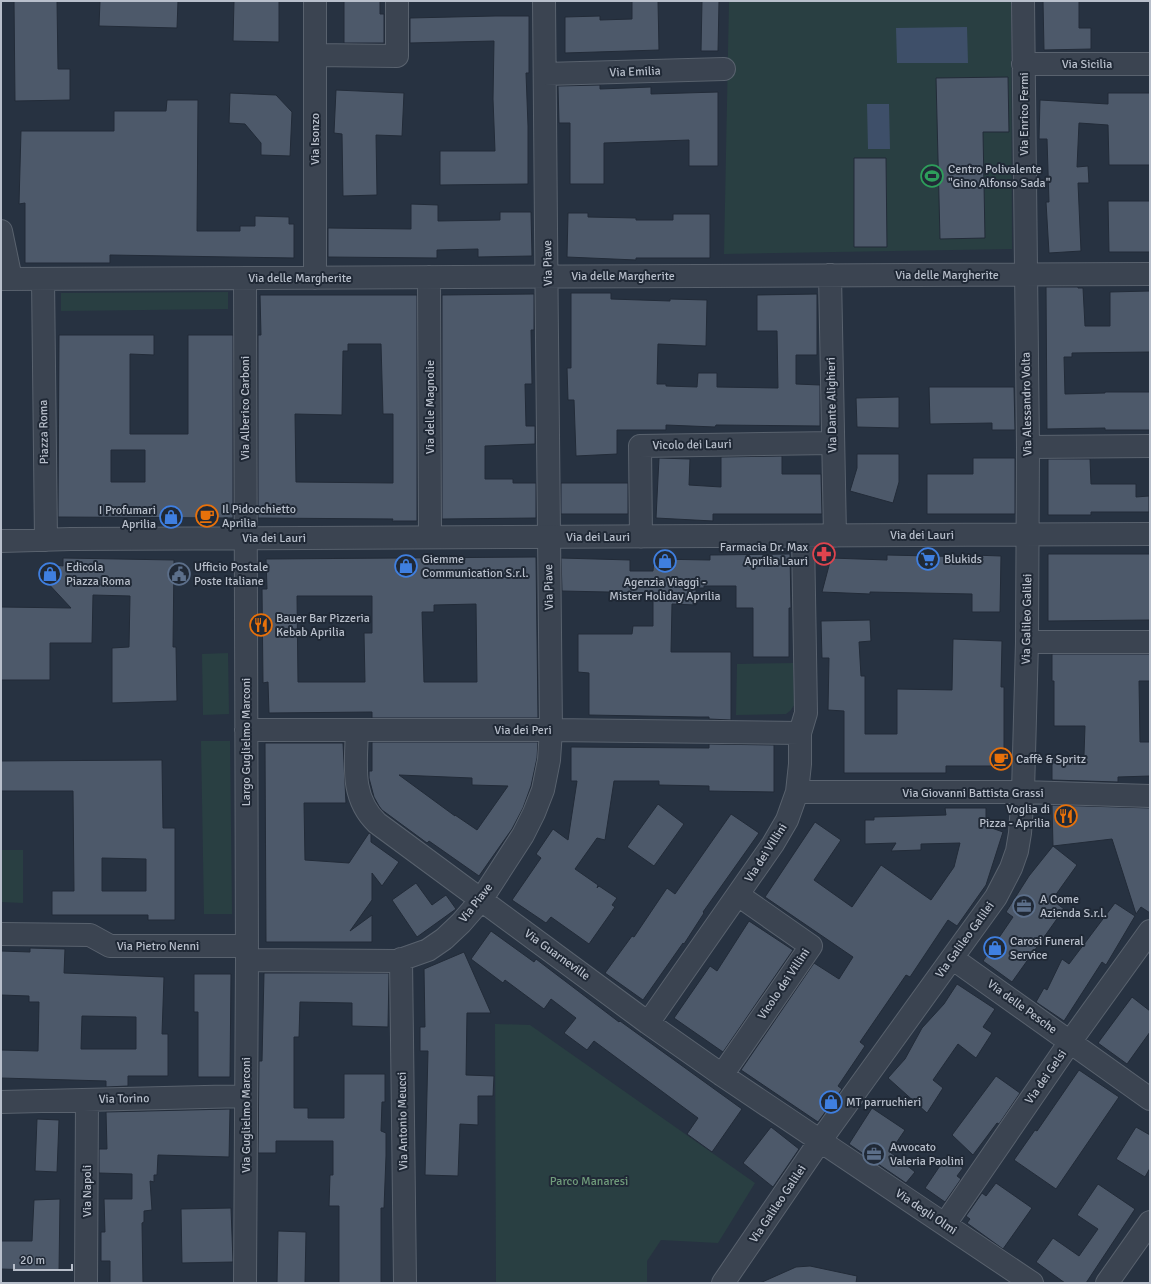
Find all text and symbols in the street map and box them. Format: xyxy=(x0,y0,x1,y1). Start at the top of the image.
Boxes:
street label: Via Sicilia xyxy=(1062,57,1112,72)
street label: Via Emilia xyxy=(609,64,661,80)
street label: Via Enrico Fermi xyxy=(1017,72,1032,156)
street label: Via Isonzo xyxy=(308,113,323,165)
place label: Centro Polivalente "Gino Alfonso Sada" xyxy=(948,162,1051,191)
sports icon: Centro Polivalente "Gino Alfonso Sada" xyxy=(919,163,945,189)
street label: Via Piave xyxy=(540,240,556,286)
street label: Via delle Margherite xyxy=(895,268,999,283)
street label: Via delle Margherite xyxy=(571,269,675,284)
street label: Via delle Margherite xyxy=(248,271,352,286)
street label: Via Alessandro Volta xyxy=(1019,352,1035,456)
street label: Via Alberico Carboni xyxy=(238,356,253,460)
street label: Via Dante Alighieri xyxy=(824,357,840,453)
street label: Via delle Magnolie xyxy=(423,360,438,454)
street label: Piazza Roma xyxy=(36,400,52,464)
street label: Vicolo dei Lauri xyxy=(652,437,732,453)
place label: Il Pidocchietto Aprilia xyxy=(222,502,296,531)
place label: I Profumari Aprilia xyxy=(99,503,156,532)
cafe icon: Il Pidocchietto Aprilia xyxy=(194,503,220,529)
shop icon: I Profumari Aprilia xyxy=(158,504,184,530)
street label: Via dei Lauri xyxy=(890,528,954,543)
street label: Via dei Lauri xyxy=(566,530,630,545)
street label: Via dei Lauri xyxy=(242,531,306,546)
place label: Farmacia Dr. Max Aprilia Lauri xyxy=(720,540,808,569)
pharmacy icon: Farmacia Dr. Max Aprilia Lauri xyxy=(811,541,837,567)
supermarket icon: Blukids xyxy=(915,546,941,572)
shop icon: Agenzia Viaggi - Mister Holiday Aprilia xyxy=(652,548,678,574)
place label: Giemme Communication S.r.l. xyxy=(422,552,529,581)
place label: Blukids xyxy=(944,552,982,567)
shop icon: Giemme Communication S.r.l. xyxy=(393,553,419,579)
place label: Edicola Piazza Roma xyxy=(66,560,131,589)
place label: Ufficio Postale Poste Italiane xyxy=(194,560,268,589)
shop icon: Edicola Piazza Roma xyxy=(37,561,63,587)
public building icon: Ufficio Postale Poste Italiane xyxy=(166,561,192,587)
street label: Via Piave xyxy=(541,564,557,610)
street label: Via Galileo Galilei xyxy=(1019,573,1035,665)
place label: Agenzia Viaggi - Mister Holiday Aprilia xyxy=(609,575,721,604)
place label: Bauer Bar Pizzeria Kebab Aprilia xyxy=(276,611,370,640)
restaurant icon: Bauer Bar Pizzeria Kebab Aprilia xyxy=(248,612,274,638)
street label: Largo Guglielmo Marconi xyxy=(239,678,254,806)
street label: Via dei Peri xyxy=(494,723,552,738)
cafe icon: Caffè & Spritz xyxy=(988,746,1014,772)
place label: Caffè & Spritz xyxy=(1016,752,1086,767)
street label: Via Giovanni Battista Grassi xyxy=(902,786,1044,801)
place label: Voglia di Pizza - Aprilia xyxy=(979,802,1050,831)
restaurant icon: Voglia di Pizza - Aprilia xyxy=(1053,803,1079,829)
street label: Via dei Villini xyxy=(741,821,791,885)
street label: Via Piave xyxy=(456,880,496,926)
place label: A Come Azienda S.r.l. xyxy=(1040,892,1107,921)
office icon: A Come Azienda S.r.l. xyxy=(1011,893,1037,919)
street label: Via Galileo Galilei xyxy=(932,899,998,981)
street label: Via Guarneville xyxy=(521,926,593,984)
place label: Carosi Funeral Service xyxy=(1010,934,1084,963)
shop icon: Carosi Funeral Service xyxy=(982,935,1008,961)
street label: Via Pietro Nenni xyxy=(117,939,199,954)
street label: Vicolo dei Villini xyxy=(755,946,813,1022)
street label: Via delle Pesche xyxy=(984,977,1060,1037)
street label: Via dei Gelsi xyxy=(1022,1047,1070,1107)
street label: Via Guglielmo Marconi xyxy=(239,1057,254,1173)
street label: Via Antonio Meucci xyxy=(395,1072,411,1170)
shop icon: MT parruchieri xyxy=(818,1089,844,1115)
street label: Via Torino xyxy=(99,1091,149,1107)
place label: MT parruchieri xyxy=(846,1095,921,1110)
place label: Avvocato Valeria Paolini xyxy=(890,1140,964,1169)
office icon: Avvocato Valeria Paolini xyxy=(861,1141,887,1167)
street label: Via Galileo Galilei xyxy=(746,1162,810,1246)
street label: Via Napoli xyxy=(80,1165,95,1217)
park label: Parco Manaresi xyxy=(550,1174,628,1189)
street label: Via degli Olmi xyxy=(892,1186,960,1238)
scale bar xyxy=(14,1246,72,1272)
text: 20 m xyxy=(20,1253,45,1268)

